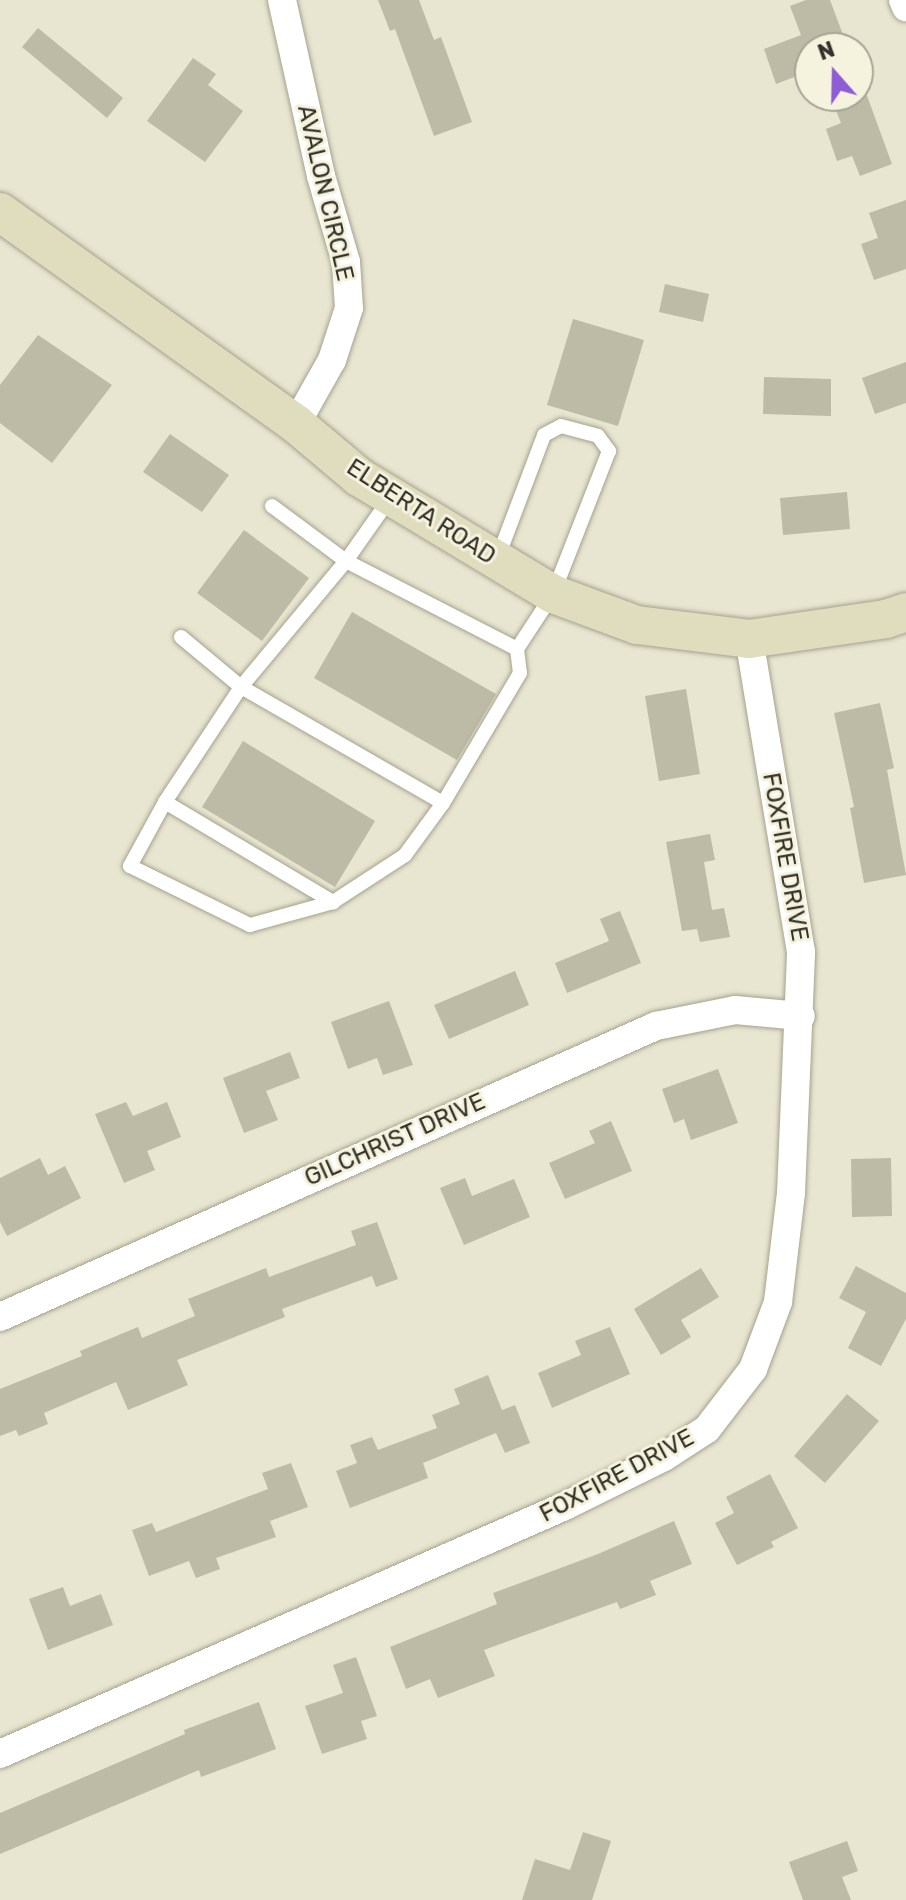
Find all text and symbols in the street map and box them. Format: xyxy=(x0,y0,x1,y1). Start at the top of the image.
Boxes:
north arrow xyxy=(794,32,874,112)
text: N xyxy=(814,35,838,66)
street label: AVALON CIRCLE xyxy=(291,102,359,284)
street label: ELBERTA ROAD xyxy=(341,453,501,571)
street label: FOXFIRE DRIVE xyxy=(756,771,814,943)
street label: GILCHRIST DRIVE xyxy=(300,1087,490,1193)
street label: FOXFIRE DRIVE xyxy=(535,1423,699,1529)

